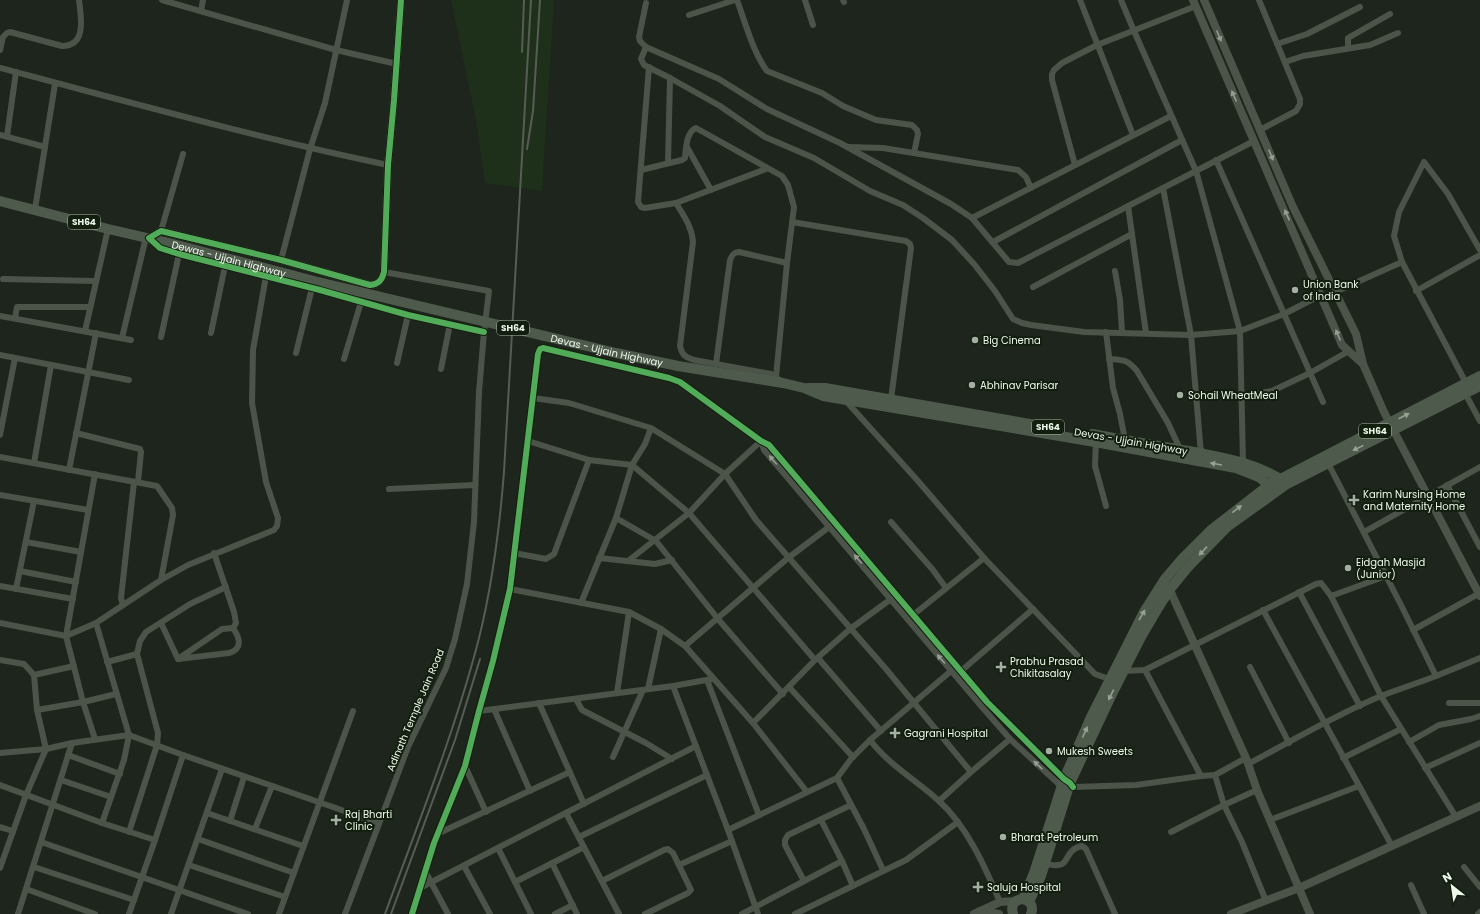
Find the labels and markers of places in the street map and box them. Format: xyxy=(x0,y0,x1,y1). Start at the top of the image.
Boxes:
place label: Union Bank of India xyxy=(1303,277,1359,304)
marker: Union Bank of India xyxy=(1290,285,1300,295)
place label: Big Cinema xyxy=(983,333,1041,348)
marker: Big Cinema xyxy=(970,335,980,345)
place label: Abhinav Parisar xyxy=(980,378,1059,393)
marker: Abhinav Parisar xyxy=(967,380,977,390)
place label: Sohail WheatMeal xyxy=(1188,388,1278,403)
marker: Sohail WheatMeal xyxy=(1175,390,1185,400)
place label: Karim Nursing Home and Maternity Home xyxy=(1363,487,1465,514)
marker: Karim Nursing Home and Maternity Home xyxy=(1348,494,1360,506)
place label: Eidgah Masjid (Junior) xyxy=(1356,555,1425,582)
marker: Eidgah Masjid (Junior) xyxy=(1343,563,1353,573)
place label: Prabhu Prasad Chikitasalay xyxy=(1010,654,1084,681)
marker: Prabhu Prasad Chikitasalay xyxy=(995,661,1007,673)
place label: Gagrani Hospital xyxy=(904,726,988,741)
marker: Gagrani Hospital xyxy=(889,727,901,739)
place label: Mukesh Sweets xyxy=(1057,744,1133,759)
marker: Mukesh Sweets xyxy=(1044,746,1054,756)
place label: Raj Bharti Clinic xyxy=(345,807,392,834)
marker: Raj Bharti Clinic xyxy=(330,814,342,826)
place label: Bharat Petroleum xyxy=(1011,830,1098,845)
marker: Bharat Petroleum xyxy=(998,832,1008,842)
place label: Saluja Hospital xyxy=(987,880,1061,895)
marker: Saluja Hospital xyxy=(972,881,984,893)

